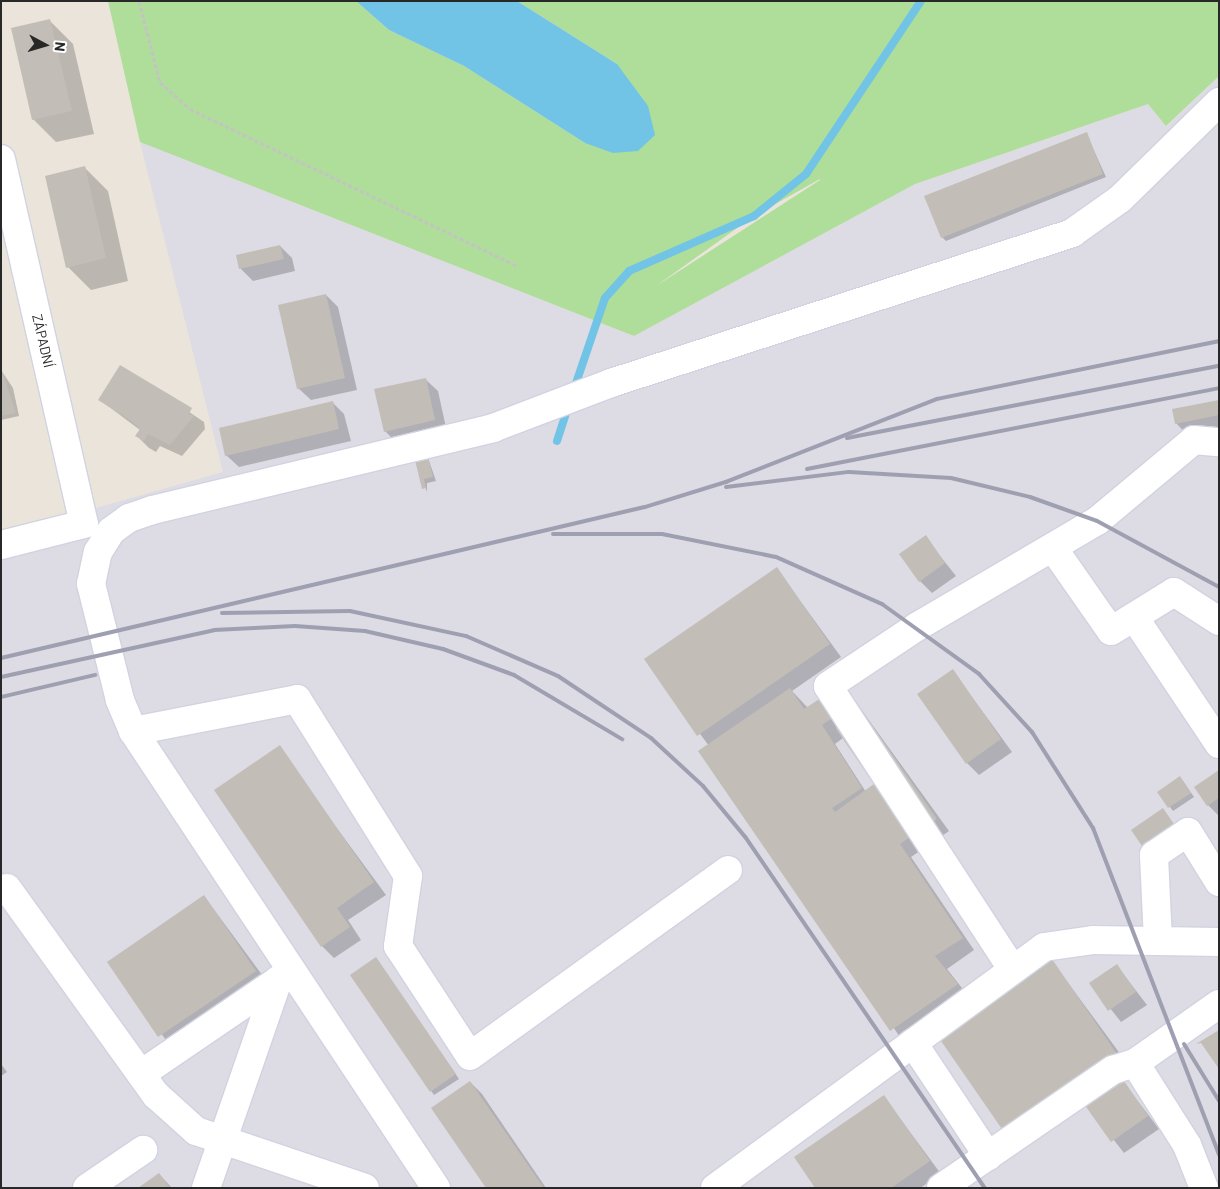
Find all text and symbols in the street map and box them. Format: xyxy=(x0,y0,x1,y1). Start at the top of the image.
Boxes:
north arrow xyxy=(20,20,70,70)
text: N xyxy=(51,41,69,52)
street label: ZÁPADNÍ xyxy=(29,313,57,369)

